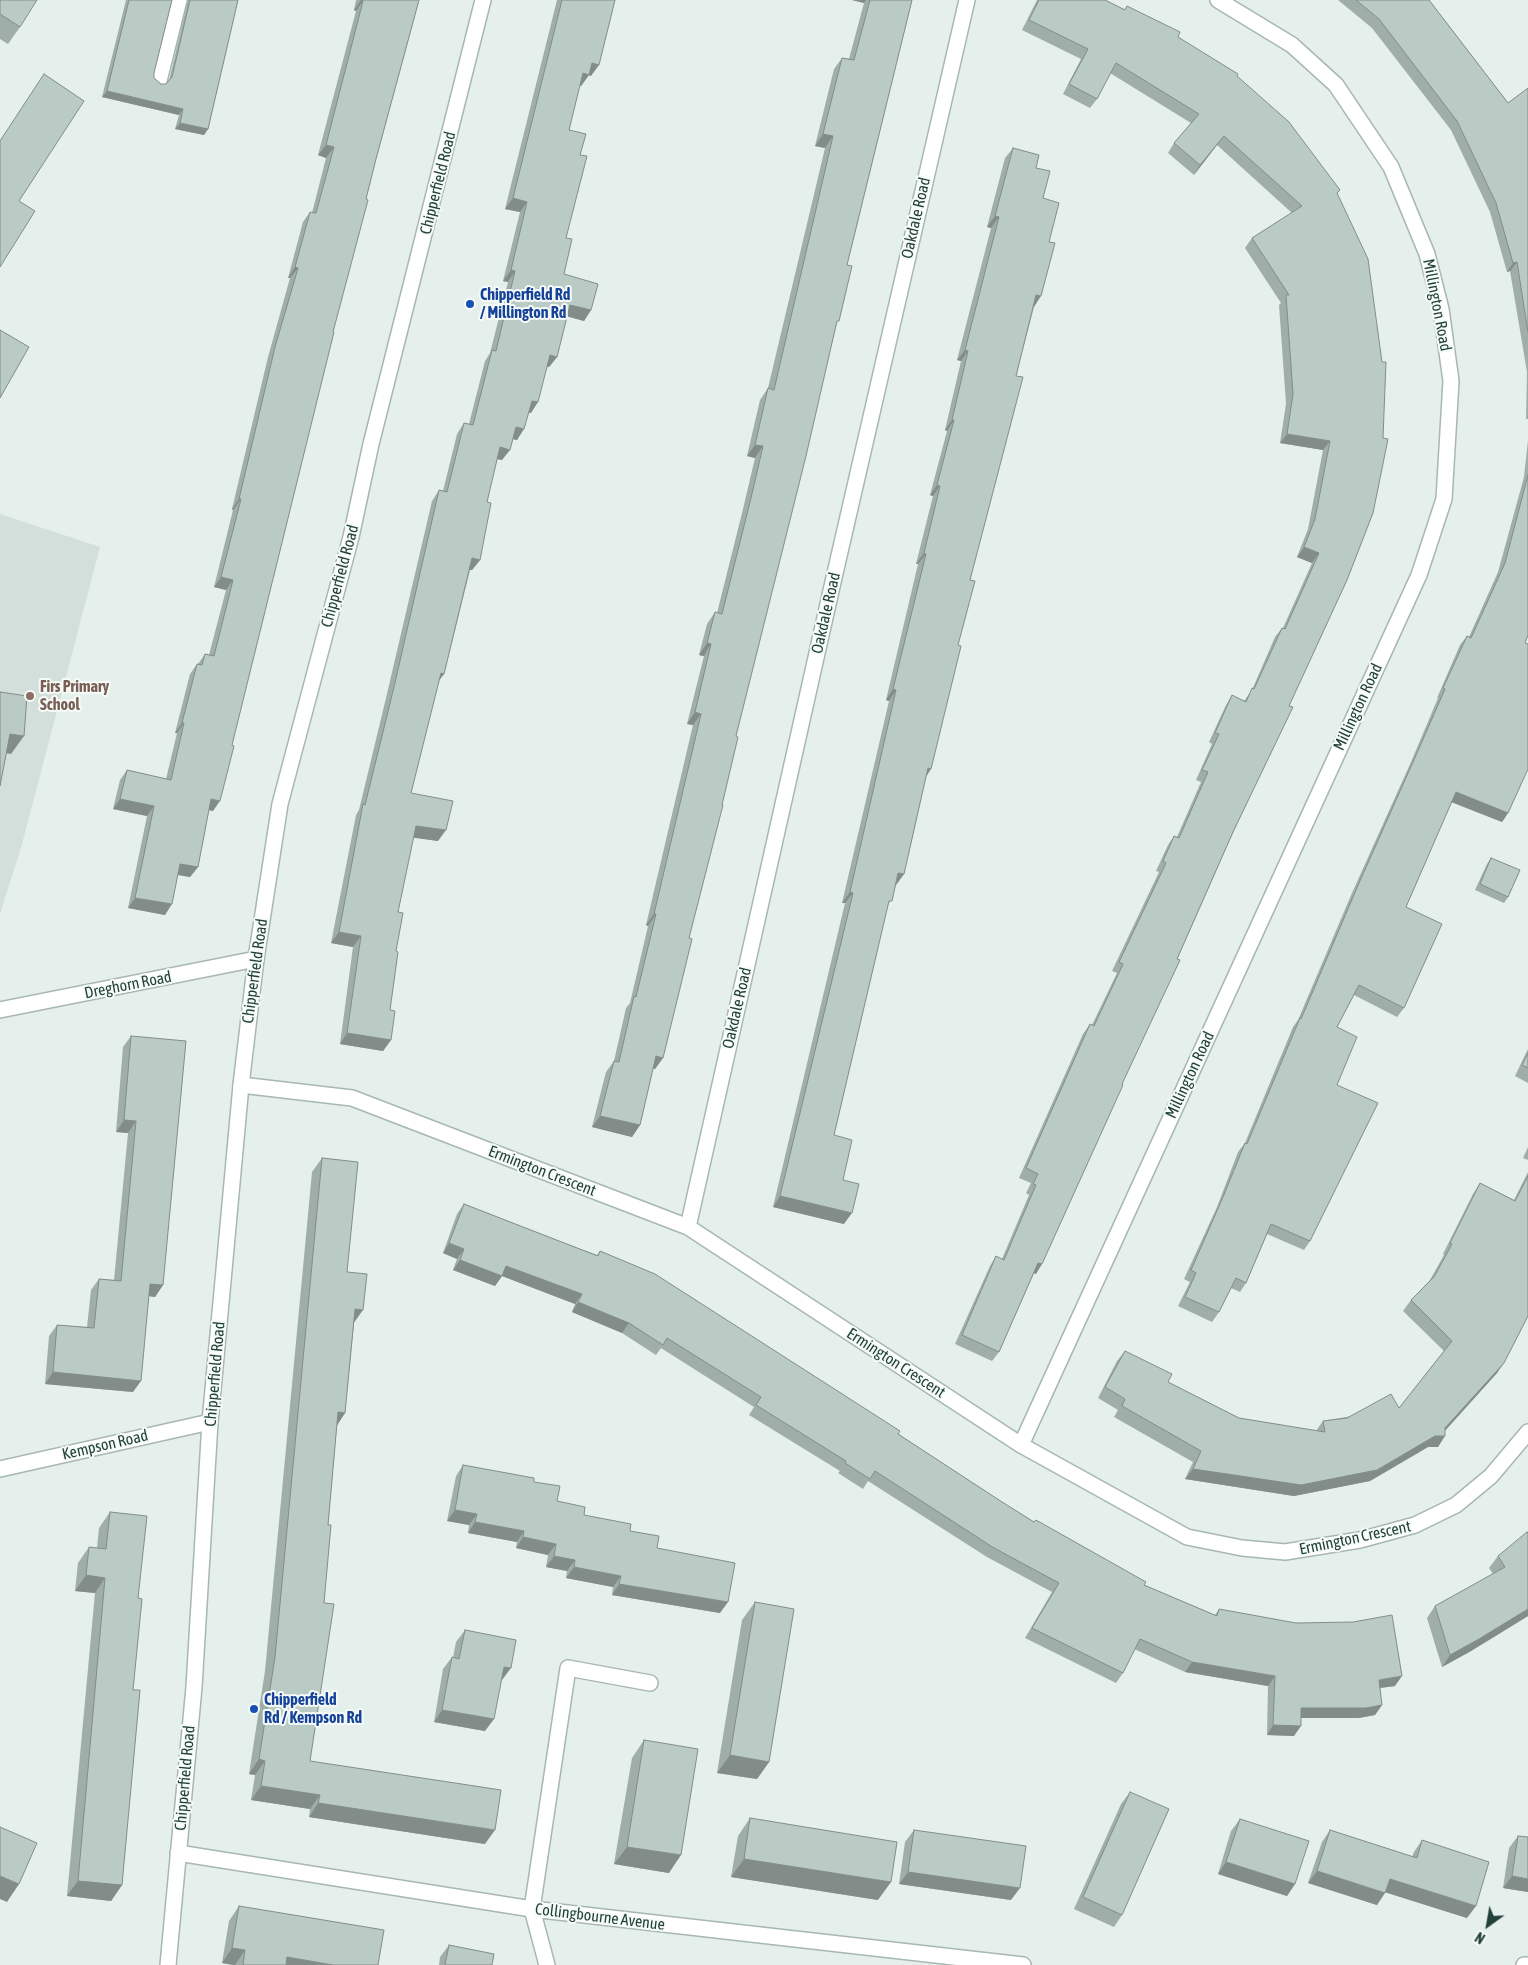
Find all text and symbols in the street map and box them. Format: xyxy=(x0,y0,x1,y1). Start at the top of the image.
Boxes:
street label: Chipperfield Road xyxy=(416,130,460,236)
street label: Oakdale Road xyxy=(897,176,935,260)
street label: Millington Road xyxy=(1419,257,1455,353)
place label: Chipperfield Rd / Millington Rd xyxy=(480,285,570,323)
marker: Chipperfield Rd / Millington Rd xyxy=(464,298,476,310)
street label: Chipperfield Road xyxy=(317,523,363,629)
street label: Oakdale Road xyxy=(807,571,845,655)
street label: Millington Road xyxy=(1330,660,1386,754)
place label: Firs Primary School xyxy=(40,677,109,715)
marker: Firs Primary School xyxy=(24,690,36,702)
street label: Chipperfield Road xyxy=(238,917,272,1025)
street label: Oakdale Road xyxy=(718,966,756,1050)
street label: Dreghorn Road xyxy=(83,967,173,1003)
street label: Millington Road xyxy=(1162,1028,1218,1122)
street label: Ermington Crescent xyxy=(485,1142,599,1200)
street label: Chipperfield Road xyxy=(201,1321,229,1427)
street label: Ermington Crescent xyxy=(843,1324,949,1402)
street label: Kempson Road xyxy=(60,1426,150,1464)
street label: Ermington Crescent xyxy=(1297,1517,1413,1559)
place label: Chipperfield Rd / Kempson Rd xyxy=(264,1690,362,1728)
marker: Chipperfield Rd / Kempson Rd xyxy=(248,1703,260,1715)
street label: Chipperfield Road xyxy=(171,1725,199,1831)
street label: Collingbourne Avenue xyxy=(534,1900,666,1934)
north arrow xyxy=(1463,1900,1513,1950)
text: N xyxy=(1472,1929,1488,1947)

